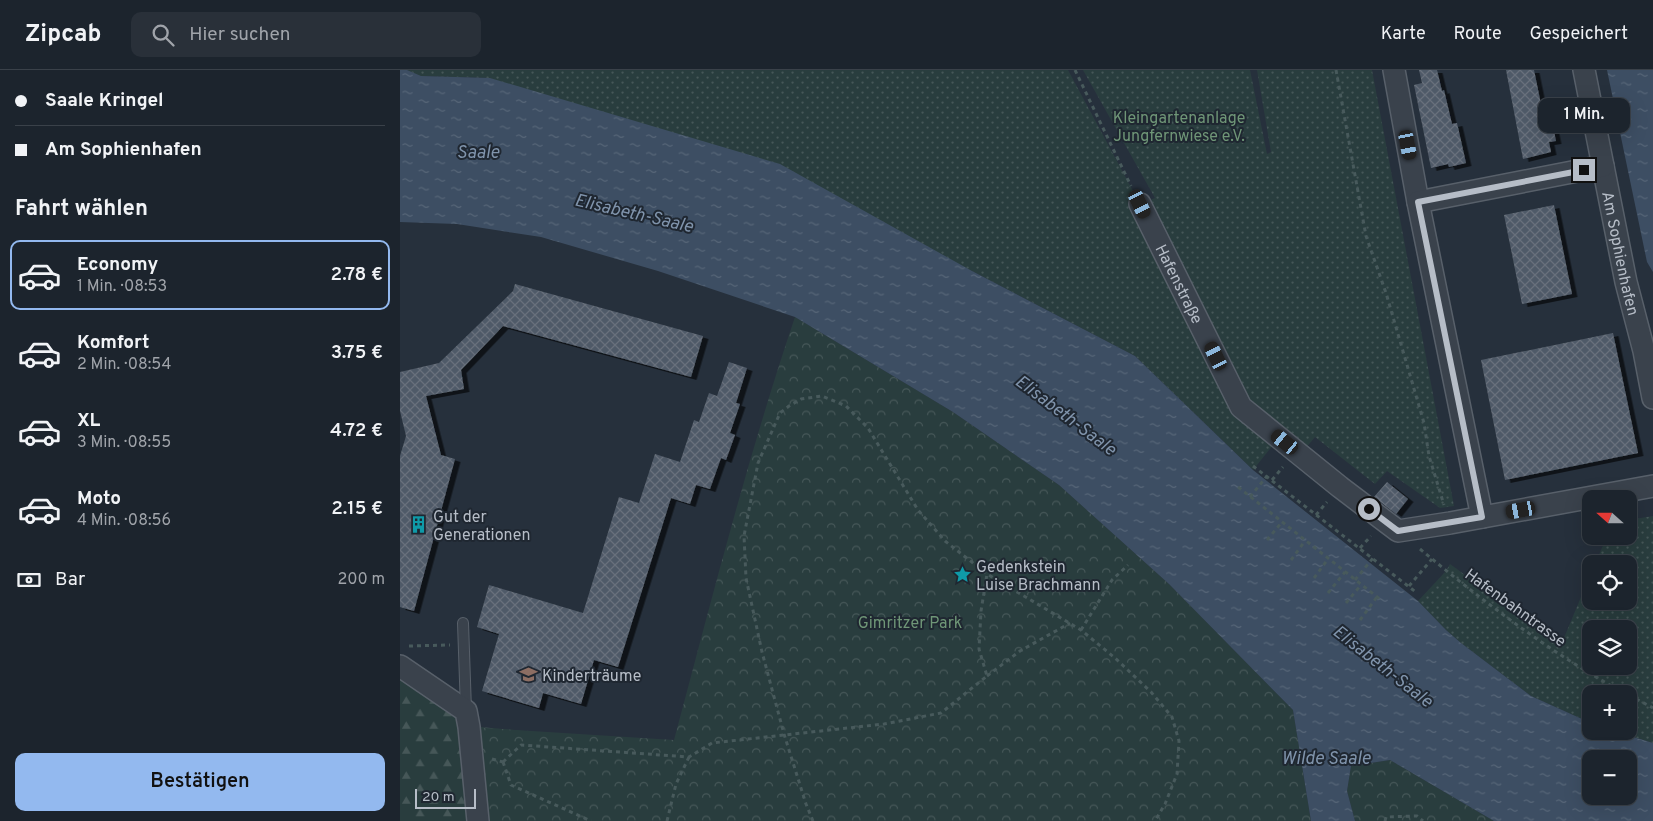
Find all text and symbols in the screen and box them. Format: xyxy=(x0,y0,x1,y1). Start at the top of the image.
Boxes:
search box xyxy=(131,12,481,57)
text: Zipcab xyxy=(25,20,101,50)
icon: search xyxy=(149,21,177,49)
text: Hier suchen xyxy=(189,23,291,47)
text: Karte xyxy=(1381,23,1426,46)
text: Route xyxy=(1454,23,1502,46)
text: Gespeichert xyxy=(1530,23,1628,46)
text: Saale Kringel xyxy=(45,89,164,113)
callout: 1 Min. xyxy=(1538,98,1630,132)
text: 1 Min. xyxy=(1564,105,1604,125)
park label: Kleingartenanlage Jungfernwiese e.V. xyxy=(1113,109,1245,147)
car xyxy=(1397,129,1418,161)
text: Am Sophienhafen xyxy=(45,138,202,162)
water label: Saale xyxy=(457,142,500,165)
route end xyxy=(1573,159,1595,181)
car xyxy=(1126,187,1153,221)
water label: Elisabeth-Saale xyxy=(572,190,696,239)
street label: Am Sophienhafen xyxy=(1596,190,1642,318)
text: Fahrt wählen xyxy=(15,196,148,223)
street label: Hafenstraße xyxy=(1150,241,1206,328)
icon: car xyxy=(17,253,62,298)
text: Economy xyxy=(77,253,158,277)
text: 2.78 € xyxy=(331,263,383,287)
text: 1 Min. · 08:53 xyxy=(77,277,167,297)
icon: car xyxy=(17,331,62,376)
text: Komfort xyxy=(77,331,149,355)
car xyxy=(1202,339,1229,373)
text: 3.75 € xyxy=(331,341,383,365)
text: 2 Min. · 08:54 xyxy=(77,355,172,375)
water label: Elisabeth-Saale xyxy=(1010,371,1121,462)
icon: car xyxy=(17,409,62,454)
text: XL xyxy=(77,409,100,433)
text: 4.72 € xyxy=(330,419,383,443)
car xyxy=(1268,427,1301,457)
text: 3 Min. · 08:55 xyxy=(77,433,171,453)
icon: car xyxy=(17,487,62,532)
text: Moto xyxy=(77,487,121,511)
north arrow xyxy=(1582,490,1638,545)
map controls xyxy=(1582,490,1637,805)
text: 2.15 € xyxy=(331,497,383,521)
route start xyxy=(1358,498,1380,520)
car xyxy=(1504,500,1537,520)
place label: Gut der Generationen xyxy=(433,508,531,546)
text: 4 Min. · 08:56 xyxy=(77,511,171,531)
building icon: Gut der Generationen xyxy=(409,515,429,535)
button: locate xyxy=(1582,555,1637,610)
place label: Gedenkstein Luise Brachmann xyxy=(976,558,1101,596)
place icon: Gedenkstein Luise Brachmann xyxy=(952,565,972,585)
street label: Hafenbahntrasse xyxy=(1460,565,1570,652)
icon: cash xyxy=(15,566,43,594)
text: Bar xyxy=(55,568,85,592)
text: 200 m xyxy=(337,570,385,590)
park label: Gimritzer Park xyxy=(858,614,962,634)
button: layers xyxy=(1582,620,1637,675)
water label: Elisabeth-Saale xyxy=(1327,621,1437,714)
school or university icon: Kinderträume xyxy=(518,665,538,685)
place label: Kinderträume xyxy=(542,667,641,687)
button: + xyxy=(1582,685,1637,740)
water label: Wilde Saale xyxy=(1281,748,1371,771)
button: − xyxy=(1582,750,1637,805)
button: Bestätigen xyxy=(15,753,385,811)
scale bar xyxy=(415,786,476,809)
text: 20 m xyxy=(422,789,455,806)

